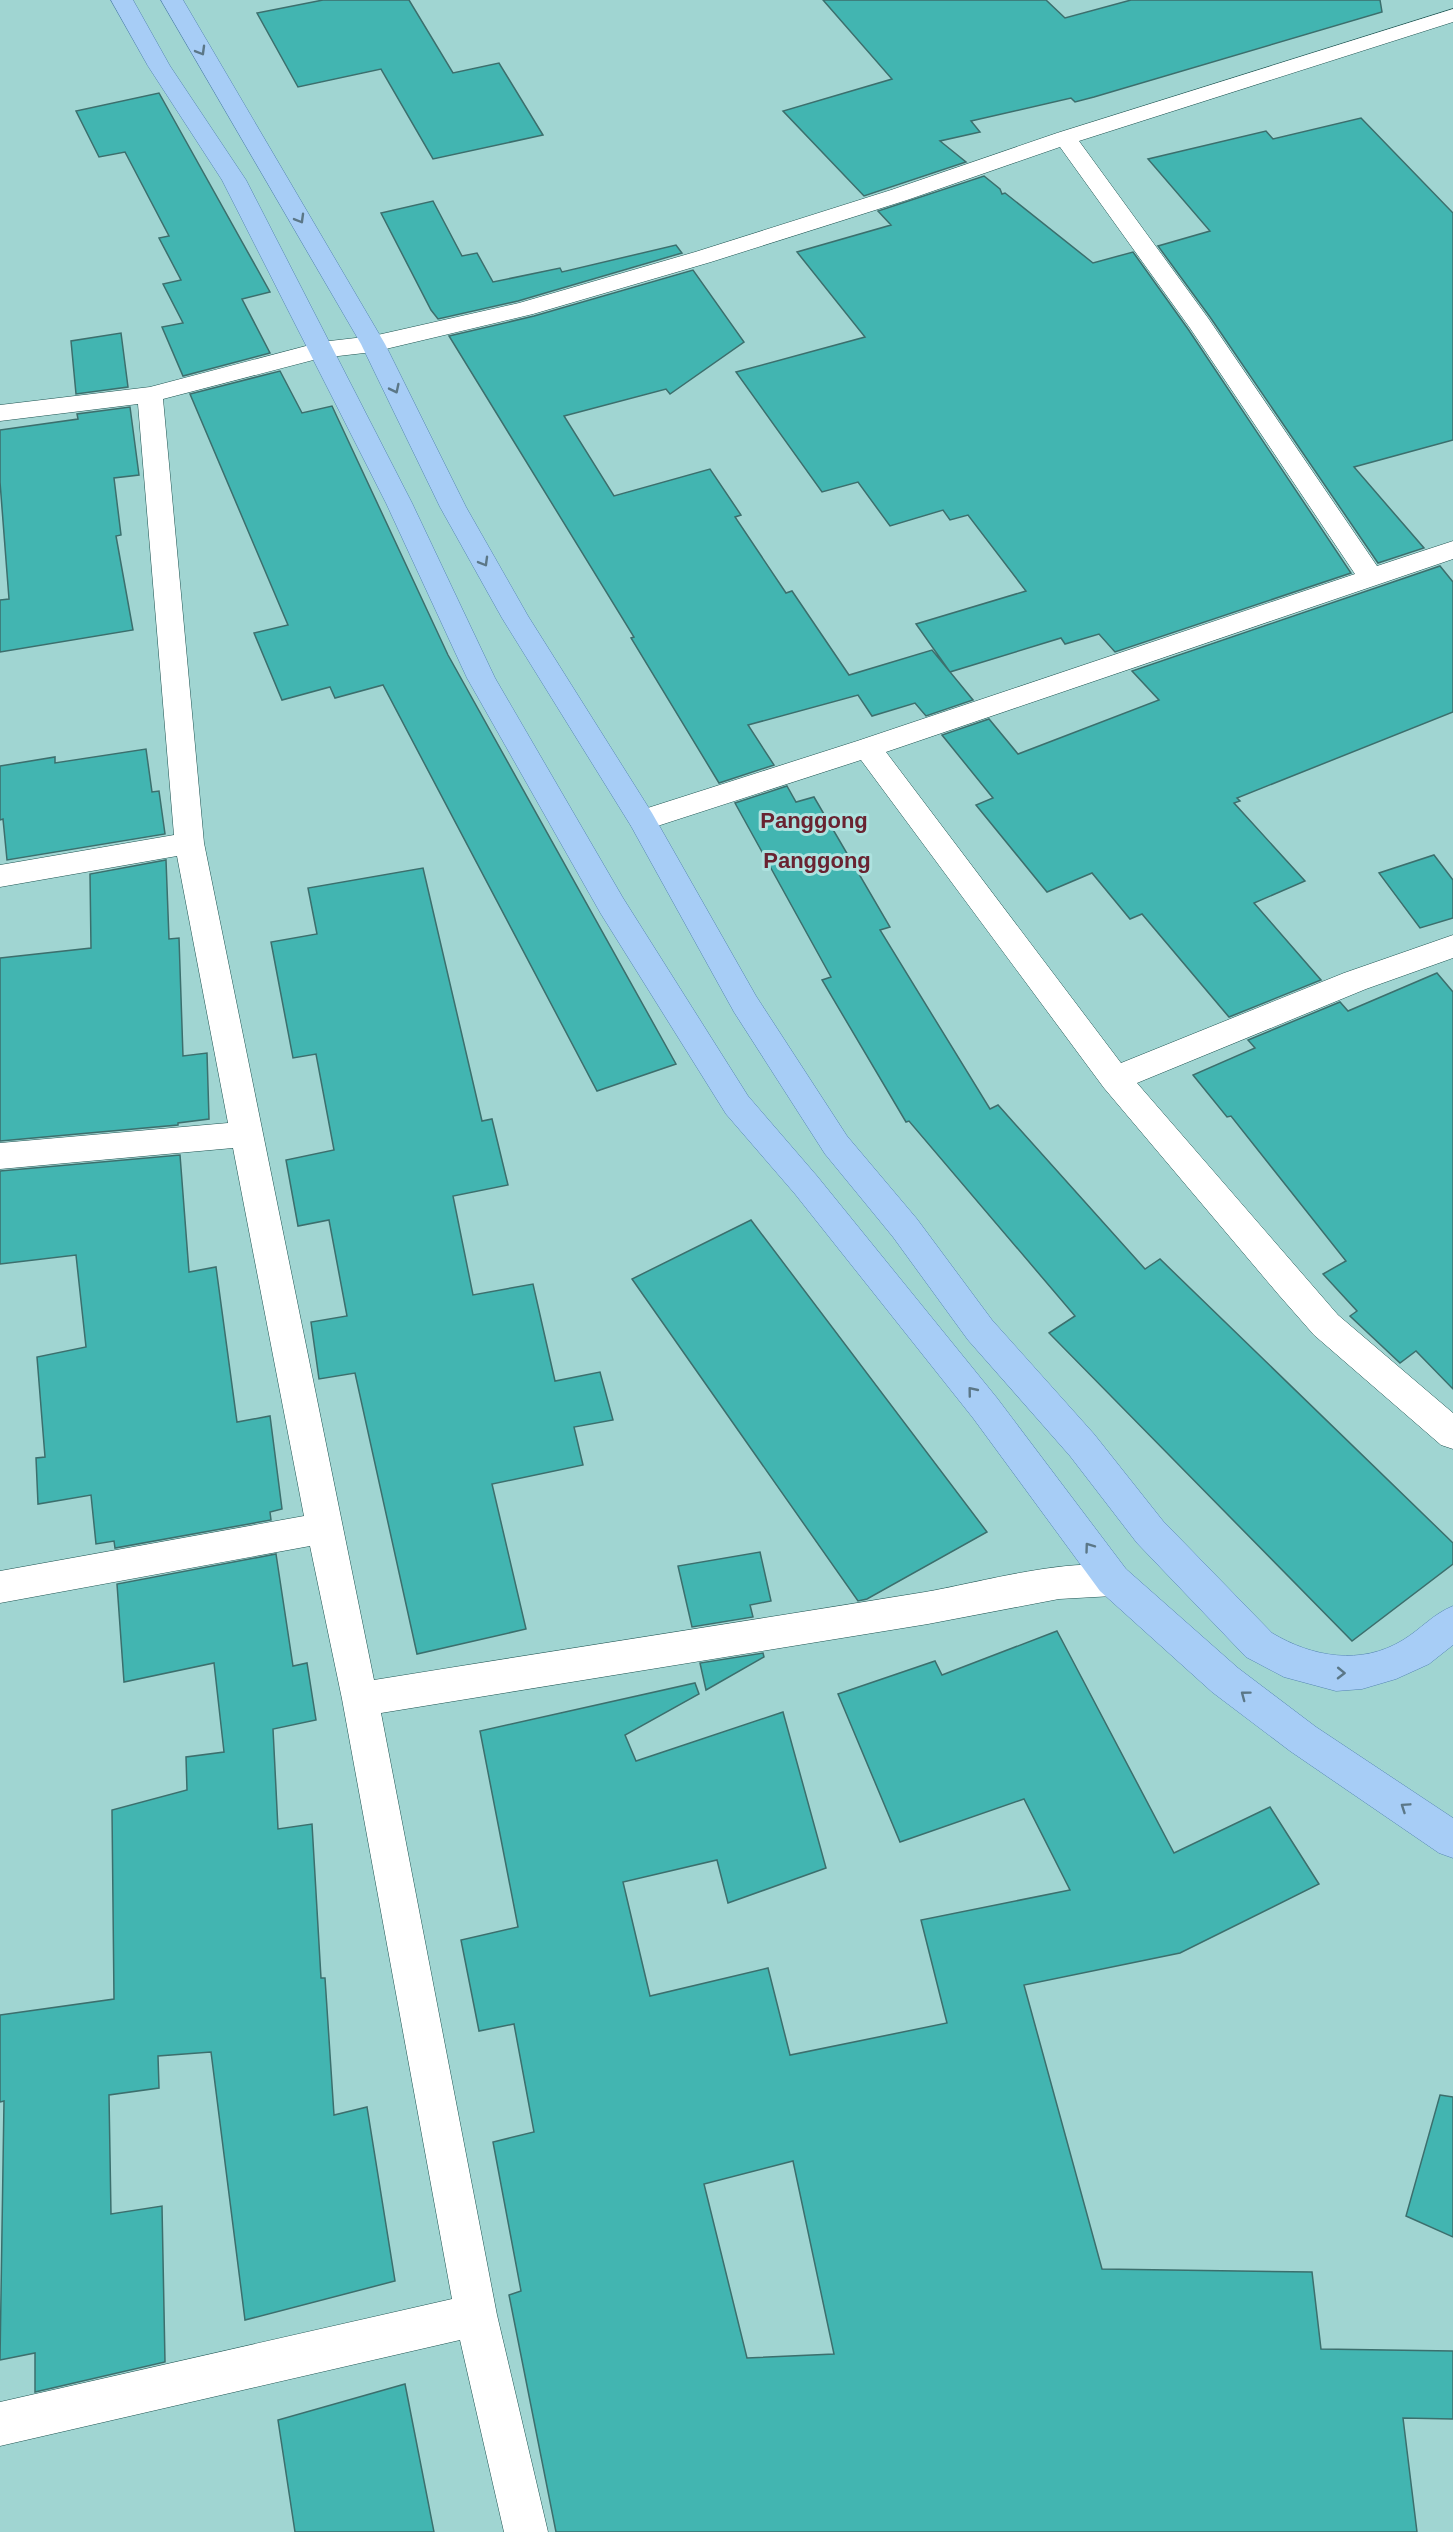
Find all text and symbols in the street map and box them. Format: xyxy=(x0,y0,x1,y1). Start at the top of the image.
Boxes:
one-way arrow xyxy=(194,45,205,55)
one-way arrow xyxy=(293,213,305,223)
one-way arrow xyxy=(388,383,399,393)
one-way arrow xyxy=(477,556,488,566)
district label: Panggong xyxy=(760,808,868,833)
district label: Panggong xyxy=(763,848,871,873)
one-way arrow xyxy=(968,1387,979,1398)
one-way arrow xyxy=(1085,1543,1096,1554)
one-way arrow xyxy=(1336,1667,1345,1679)
one-way arrow xyxy=(1241,1691,1252,1702)
one-way arrow xyxy=(1400,1803,1411,1814)

